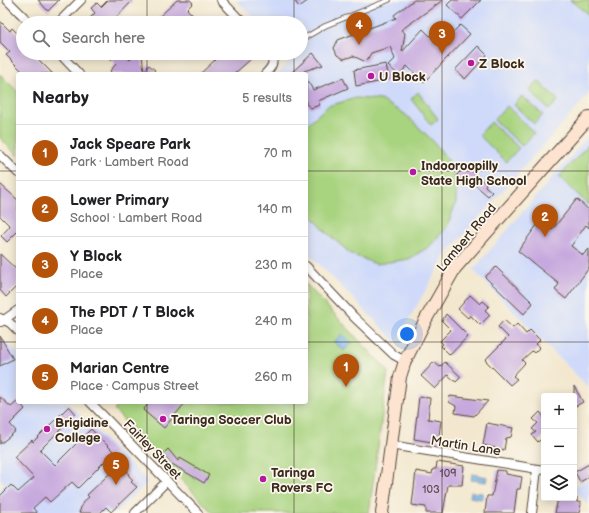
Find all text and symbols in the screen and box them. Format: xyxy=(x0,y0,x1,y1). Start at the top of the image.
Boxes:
pin: 4 xyxy=(346,12,372,45)
search box xyxy=(16,16,308,60)
pin: 3 xyxy=(429,21,455,54)
icon: search xyxy=(30,27,52,49)
text: Search here xyxy=(62,29,145,48)
place label: Z Block xyxy=(479,56,524,72)
marker: Z Block xyxy=(466,58,476,68)
place label: U Block xyxy=(379,69,426,85)
marker: U Block xyxy=(366,71,376,81)
text: Nearby xyxy=(32,88,89,108)
text: 5 results xyxy=(242,90,292,106)
text: Jack Speare Park xyxy=(70,135,191,154)
text: 1 xyxy=(42,145,48,161)
text: 70 m xyxy=(264,145,292,161)
text: Park · Lambert Road xyxy=(70,154,189,170)
place label: Indooroopilly State High School xyxy=(421,158,527,189)
marker: Indooroopilly State High School xyxy=(408,167,418,177)
text: Lower Primary xyxy=(70,191,169,210)
street label: Lambert Road xyxy=(434,200,500,275)
text: 2 xyxy=(41,201,49,217)
text: 140 m xyxy=(257,201,292,217)
pin: 2 xyxy=(532,204,558,237)
text: School · Lambert Road xyxy=(70,210,202,226)
text: Y Block xyxy=(70,247,122,266)
text: 3 xyxy=(41,257,49,273)
text: 230 m xyxy=(255,257,292,273)
text: Place xyxy=(70,266,103,282)
text: The PDT / T Block xyxy=(70,303,194,322)
text: 4 xyxy=(41,313,49,329)
text: 240 m xyxy=(255,313,292,329)
text: Place xyxy=(70,322,103,338)
your location xyxy=(397,324,417,344)
pin: 1 xyxy=(333,354,359,387)
text: Marian Centre xyxy=(70,359,169,378)
text: 5 xyxy=(41,369,49,385)
text: 260 m xyxy=(254,369,292,385)
text: Place · Campus Street xyxy=(70,378,199,394)
map controls xyxy=(541,393,577,501)
button: + xyxy=(541,393,577,429)
place label: Taringa Soccer Club xyxy=(171,412,292,428)
marker: Taringa Soccer Club xyxy=(158,414,168,424)
place label: Brigidine College xyxy=(55,415,109,446)
street label: Fairley Street xyxy=(120,417,185,483)
marker: Brigidine College xyxy=(42,424,52,434)
button: − xyxy=(541,429,577,465)
street label: Martin Lane xyxy=(430,433,502,459)
pin: 5 xyxy=(103,452,129,485)
place label: Taringa Rovers FC xyxy=(271,465,333,496)
button: layers xyxy=(541,465,577,501)
house number: 109 xyxy=(439,467,457,480)
marker: Taringa Rovers FC xyxy=(258,474,268,484)
house number: 103 xyxy=(422,483,440,496)

